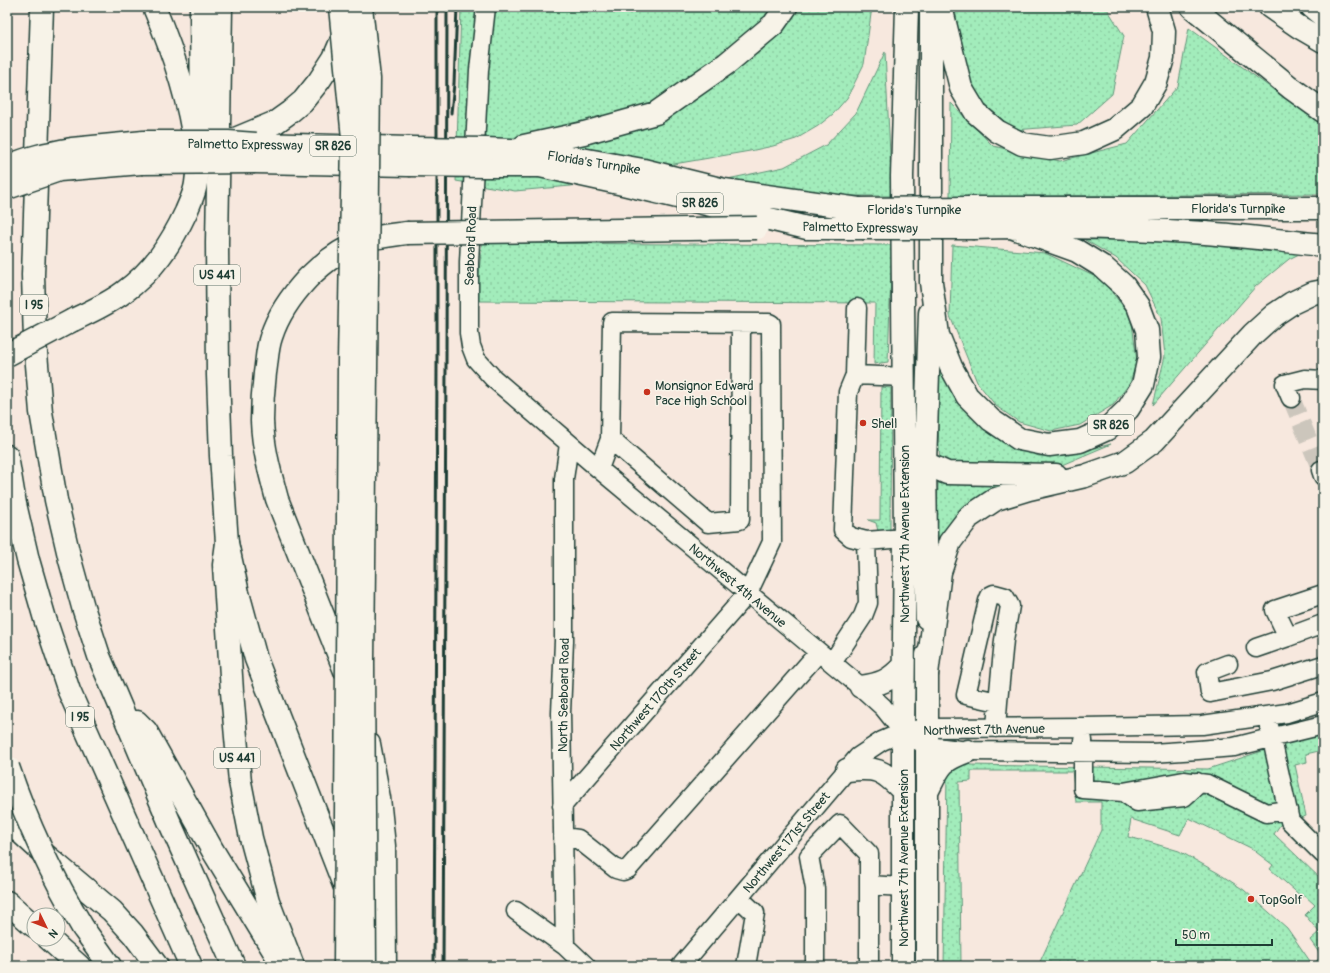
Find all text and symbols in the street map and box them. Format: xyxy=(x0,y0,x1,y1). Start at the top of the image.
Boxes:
street label: Palmetto Expressway xyxy=(187,136,303,154)
road number: SR 826 xyxy=(310,136,356,156)
street label: Florida's Turnpike xyxy=(546,148,642,178)
road number: SR 826 xyxy=(677,193,723,213)
street label: Florida's Turnpike xyxy=(1191,201,1286,217)
street label: Florida's Turnpike xyxy=(867,202,962,218)
street label: Seaboard Road xyxy=(462,206,480,286)
street label: Palmetto Expressway xyxy=(802,219,918,237)
road number: US 441 xyxy=(194,265,240,285)
road number: I 95 xyxy=(20,295,48,315)
place label: Monsignor Edward Pace High School xyxy=(655,378,754,409)
marker: Monsignor Edward Pace High School xyxy=(642,387,652,397)
road number: SR 826 xyxy=(1088,415,1134,435)
place label: Shell xyxy=(871,416,897,432)
marker: Shell xyxy=(858,418,868,428)
street label: Northwest 7th Avenue Extension xyxy=(897,445,913,623)
street label: Northwest 4th Avenue xyxy=(685,540,790,632)
street label: North Seaboard Road xyxy=(555,638,573,752)
street label: Northwest 170th Street xyxy=(607,644,705,754)
road number: I 95 xyxy=(66,707,94,727)
street label: Northwest 7th Avenue xyxy=(923,721,1046,739)
road number: US 441 xyxy=(214,748,260,768)
street label: Northwest 7th Avenue Extension xyxy=(896,769,912,947)
street label: Northwest 171st Street xyxy=(740,788,834,896)
place label: TopGolf xyxy=(1259,892,1304,908)
marker: TopGolf xyxy=(1246,894,1256,904)
north arrow xyxy=(26,907,66,947)
scale bar xyxy=(1176,921,1272,947)
text: N xyxy=(45,926,60,941)
text: 50 m xyxy=(1182,928,1210,943)

